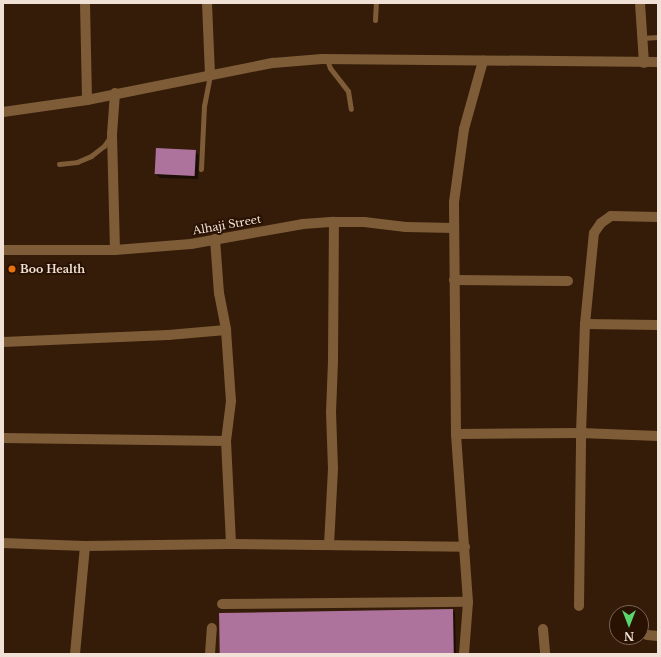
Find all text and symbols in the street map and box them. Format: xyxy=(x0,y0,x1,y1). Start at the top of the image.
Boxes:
street label: Alhaji Street xyxy=(192,213,262,237)
place label: Boo Health xyxy=(20,262,85,276)
marker: Boo Health xyxy=(7,264,17,274)
north arrow xyxy=(609,605,649,645)
text: N xyxy=(624,629,634,643)

